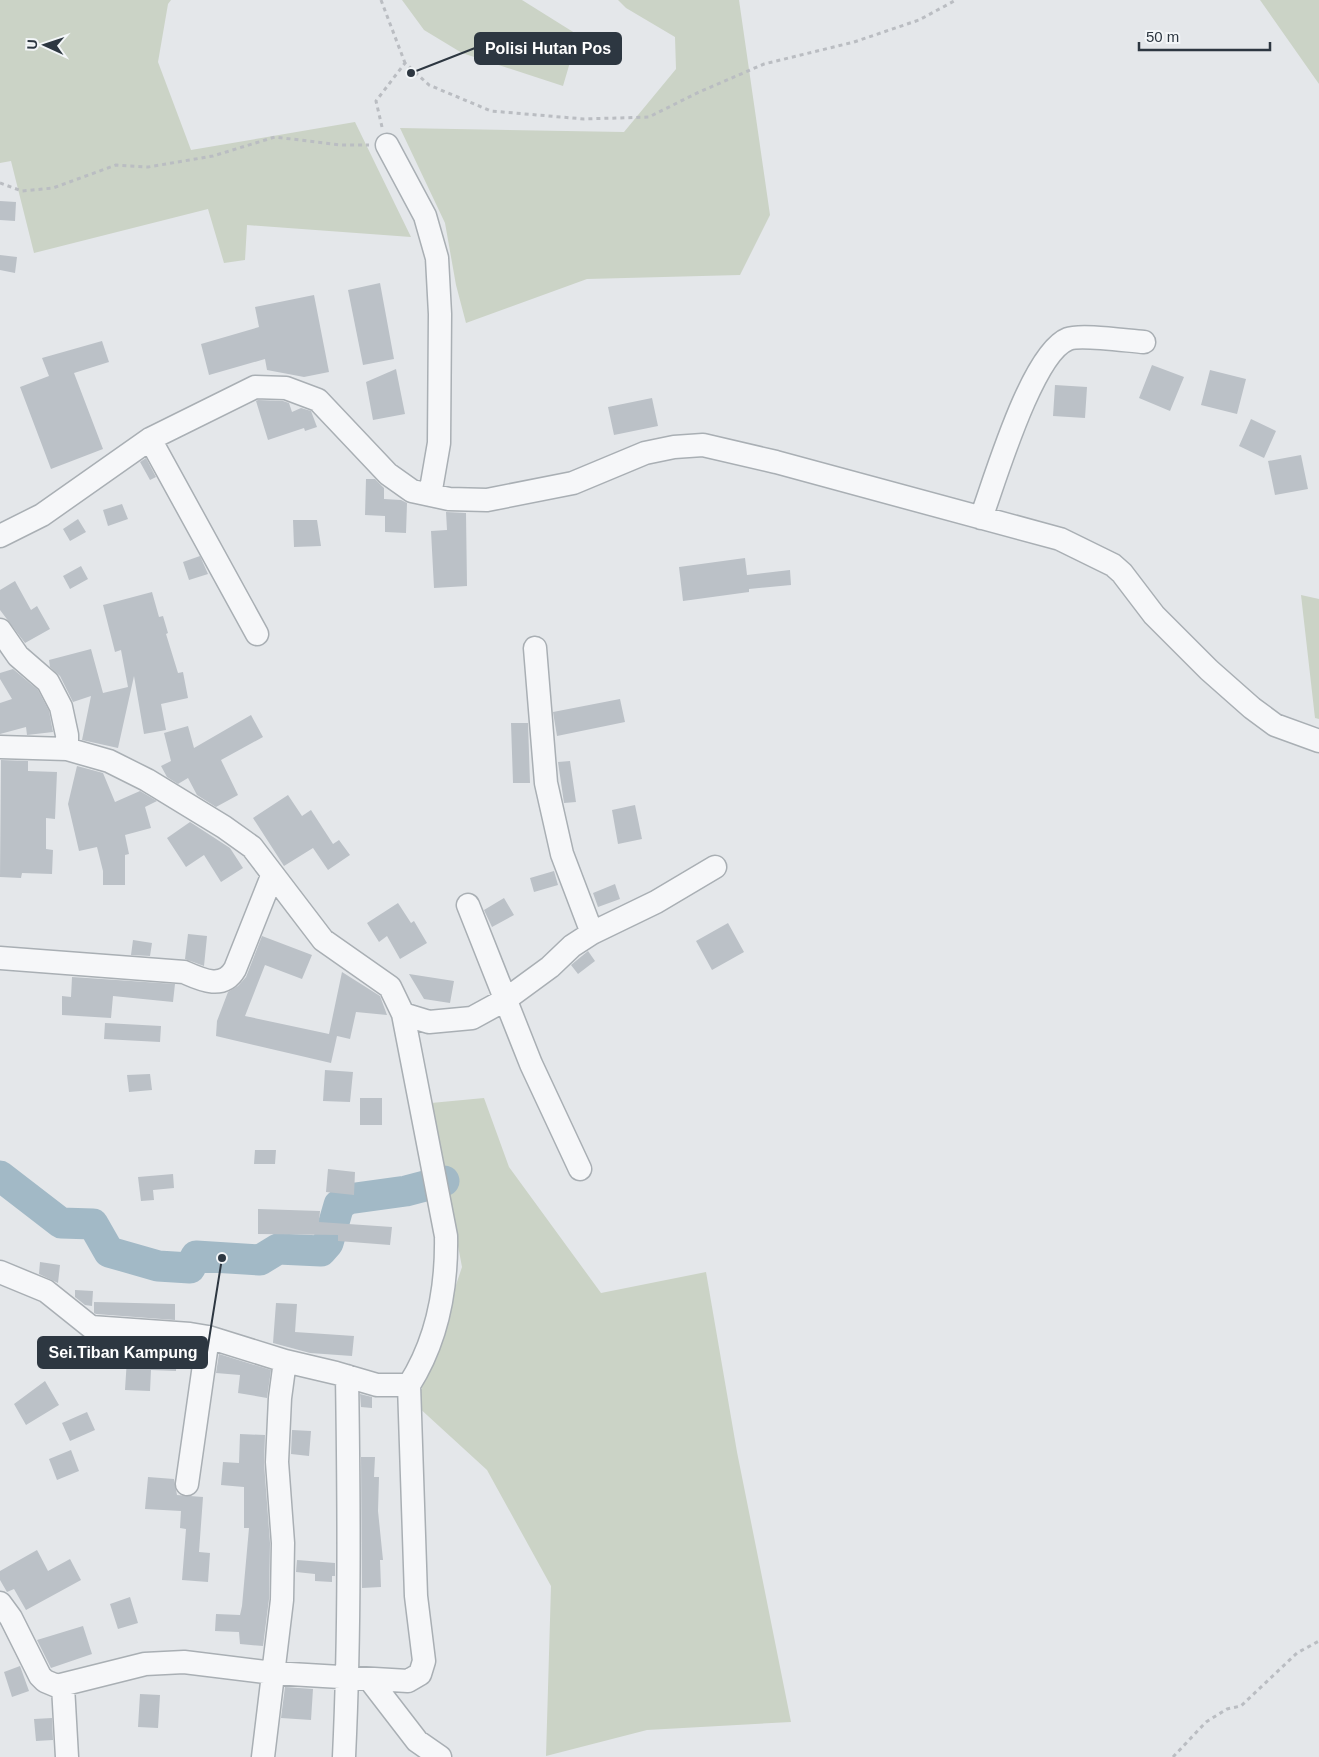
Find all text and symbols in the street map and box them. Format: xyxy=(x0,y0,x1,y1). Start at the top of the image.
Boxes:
north arrow xyxy=(20,20,70,70)
scale bar xyxy=(1139,20,1270,52)
text: 50 m xyxy=(1146,28,1179,45)
callout: Polisi Hutan Pos xyxy=(475,33,621,64)
text: U xyxy=(24,39,40,50)
text: Polisi Hutan Pos xyxy=(485,40,611,57)
callout: Sei.Tiban Kampung xyxy=(38,1337,207,1368)
text: Sei.Tiban Kampung xyxy=(48,1344,198,1361)

